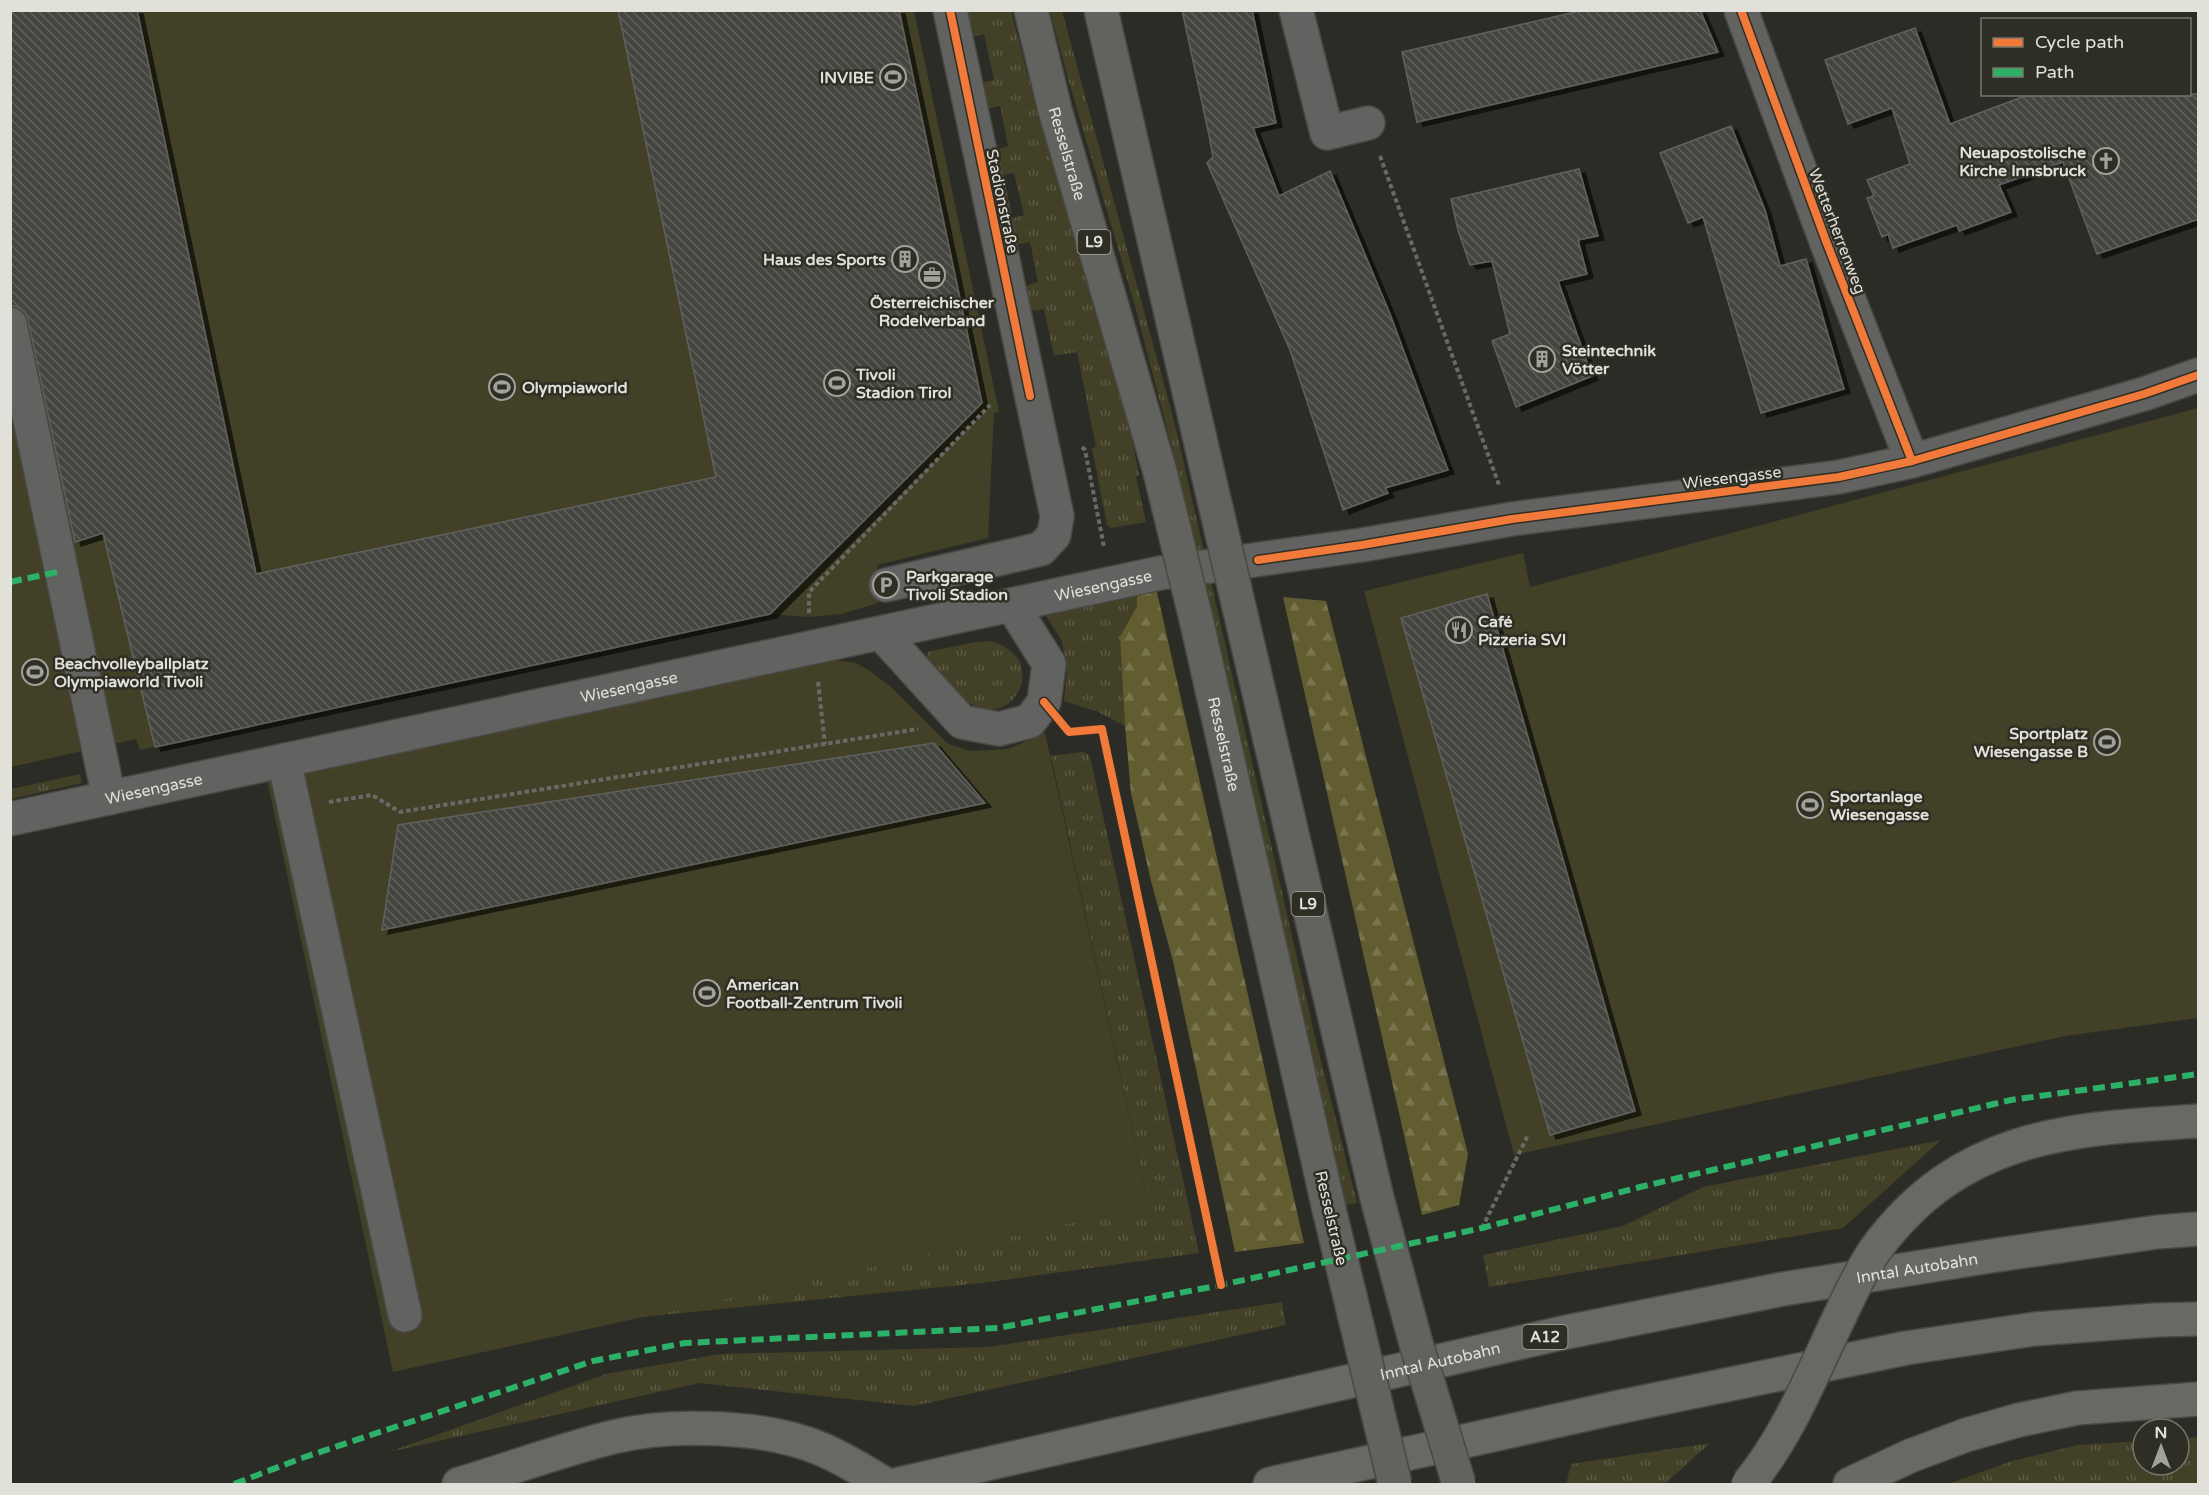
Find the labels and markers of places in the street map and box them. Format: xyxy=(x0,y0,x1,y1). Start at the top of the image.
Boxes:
sports icon: INVIBE xyxy=(878,62,908,92)
place label: INVIBE xyxy=(820,68,874,88)
place label: Neuapostolische Kirche Innsbruck xyxy=(1959,143,2086,181)
church icon: Neuapostolische Kirche Innsbruck xyxy=(2091,146,2121,176)
building icon: Haus des Sports xyxy=(890,244,920,274)
place label: Haus des Sports xyxy=(763,250,886,270)
office icon: Österreichischer Rodelverband xyxy=(917,260,947,290)
place label: Österreichischer Rodelverband xyxy=(870,293,995,331)
place label: Steintechnik Vötter xyxy=(1562,341,1656,379)
building icon: Steintechnik Vötter xyxy=(1527,344,1557,374)
place label: Tivoli Stadion Tirol xyxy=(855,365,952,403)
sports icon: Tivoli Stadion Tirol xyxy=(822,368,852,398)
sports icon: Olympiaworld xyxy=(487,372,517,402)
place label: Olympiaworld xyxy=(522,378,628,398)
place label: Parkgarage Tivoli Stadion xyxy=(905,567,1008,605)
parking icon: Parkgarage Tivoli Stadion xyxy=(871,570,901,600)
place label: Café Pizzeria SVI xyxy=(1478,612,1566,650)
restaurant icon: Café Pizzeria SVI xyxy=(1444,615,1474,645)
place label: Beachvolleyballplatz Olympiaworld Tivoli xyxy=(54,654,209,692)
sports icon: Beachvolleyballplatz Olympiaworld Tivoli xyxy=(20,657,50,687)
place label: Sportplatz Wiesengasse B xyxy=(1974,724,2088,762)
sports icon: Sportplatz Wiesengasse B xyxy=(2092,727,2122,757)
place label: Sportanlage Wiesengasse xyxy=(1830,787,1929,825)
sports icon: Sportanlage Wiesengasse xyxy=(1795,790,1825,820)
place label: American Football-Zentrum Tivoli xyxy=(726,975,903,1013)
sports icon: American Football-Zentrum Tivoli xyxy=(692,978,722,1008)

